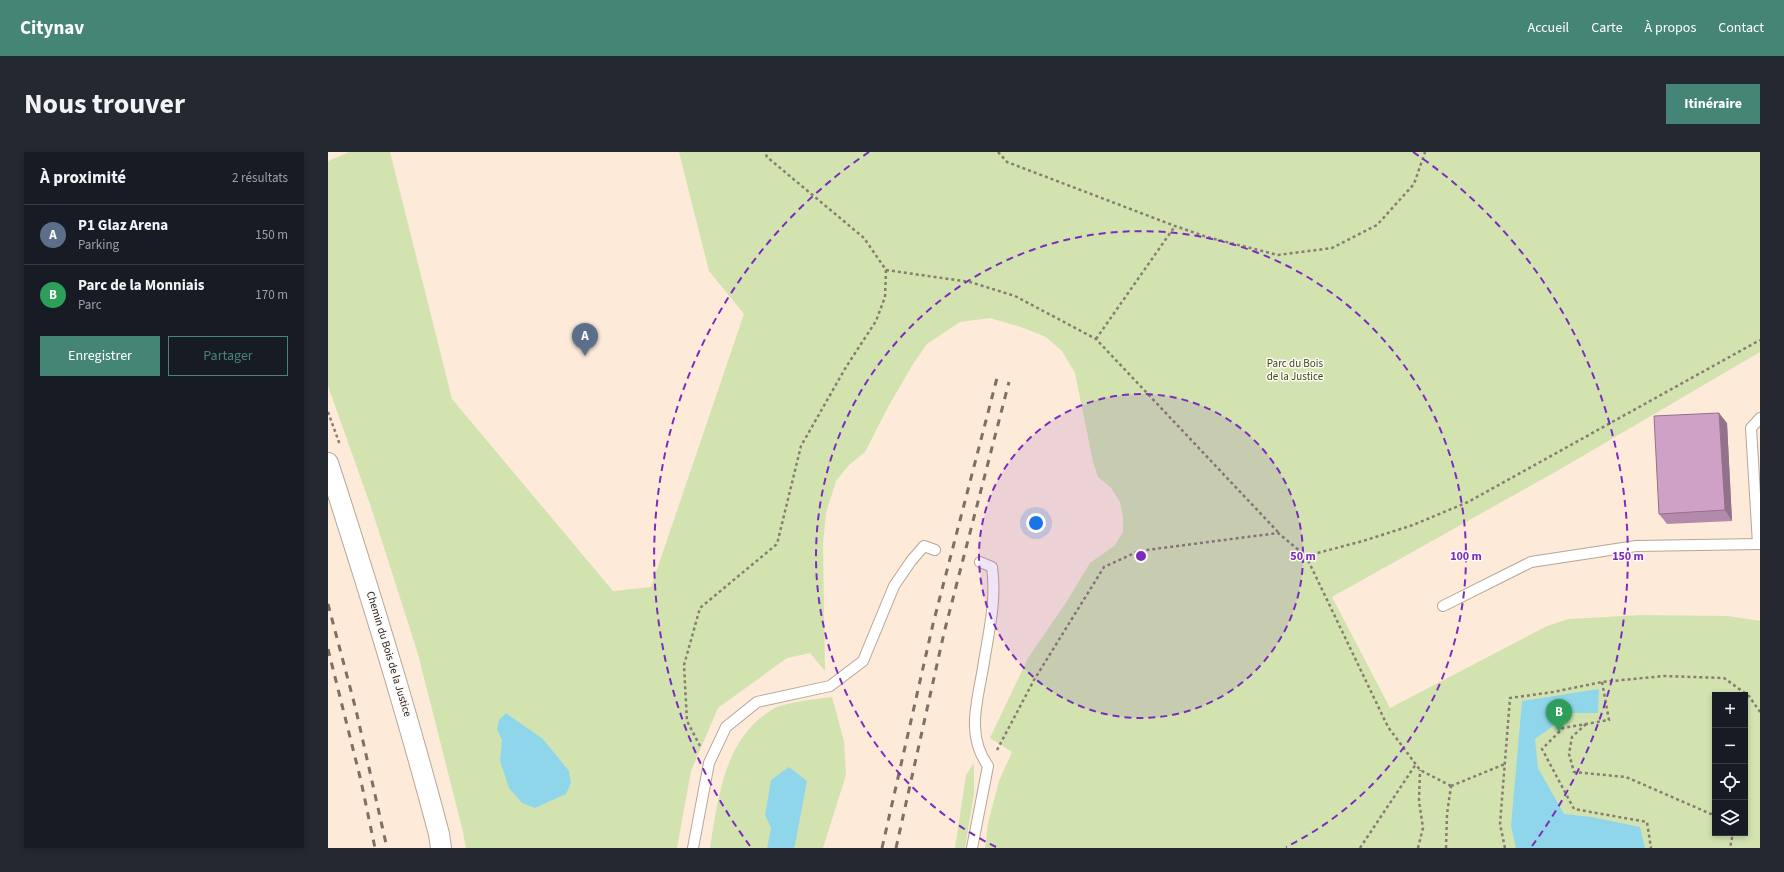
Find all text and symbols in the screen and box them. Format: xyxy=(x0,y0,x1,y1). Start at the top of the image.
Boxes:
text: Citynav xyxy=(20,15,84,42)
text: Accueil xyxy=(1528,18,1569,38)
text: Carte xyxy=(1591,18,1623,38)
text: À propos xyxy=(1645,18,1696,38)
text: Contact xyxy=(1718,18,1764,38)
text: Nous trouver xyxy=(24,84,185,124)
button: Itinéraire xyxy=(1666,84,1760,124)
text: À proximité xyxy=(40,166,126,190)
text: 2 résultats xyxy=(232,169,288,187)
text: P1 Glaz Arena xyxy=(78,215,168,236)
text: A xyxy=(49,226,57,244)
text: 150 m xyxy=(255,226,288,244)
text: Parking xyxy=(78,236,119,254)
text: Parc de la Monniais xyxy=(78,275,205,296)
text: B xyxy=(49,286,57,304)
text: 170 m xyxy=(255,286,288,304)
text: Parc xyxy=(78,296,102,314)
pin: A xyxy=(572,323,598,356)
button: Enregistrer xyxy=(40,336,160,376)
button: Partager xyxy=(168,336,288,376)
park label: Parc du Bois de la Justice xyxy=(1267,356,1324,384)
your location xyxy=(1026,513,1046,533)
text: 50 m xyxy=(1290,548,1316,565)
text: 100 m xyxy=(1450,548,1482,565)
text: 150 m xyxy=(1612,548,1644,565)
centre of rings xyxy=(1134,549,1148,563)
street label: Chemin du Bois de la Justice xyxy=(363,589,415,719)
map controls xyxy=(1712,692,1748,836)
button: + xyxy=(1712,692,1748,728)
pin: B xyxy=(1546,699,1572,732)
button: − xyxy=(1712,728,1748,764)
button: locate xyxy=(1712,764,1748,800)
button: layers xyxy=(1712,800,1748,836)

